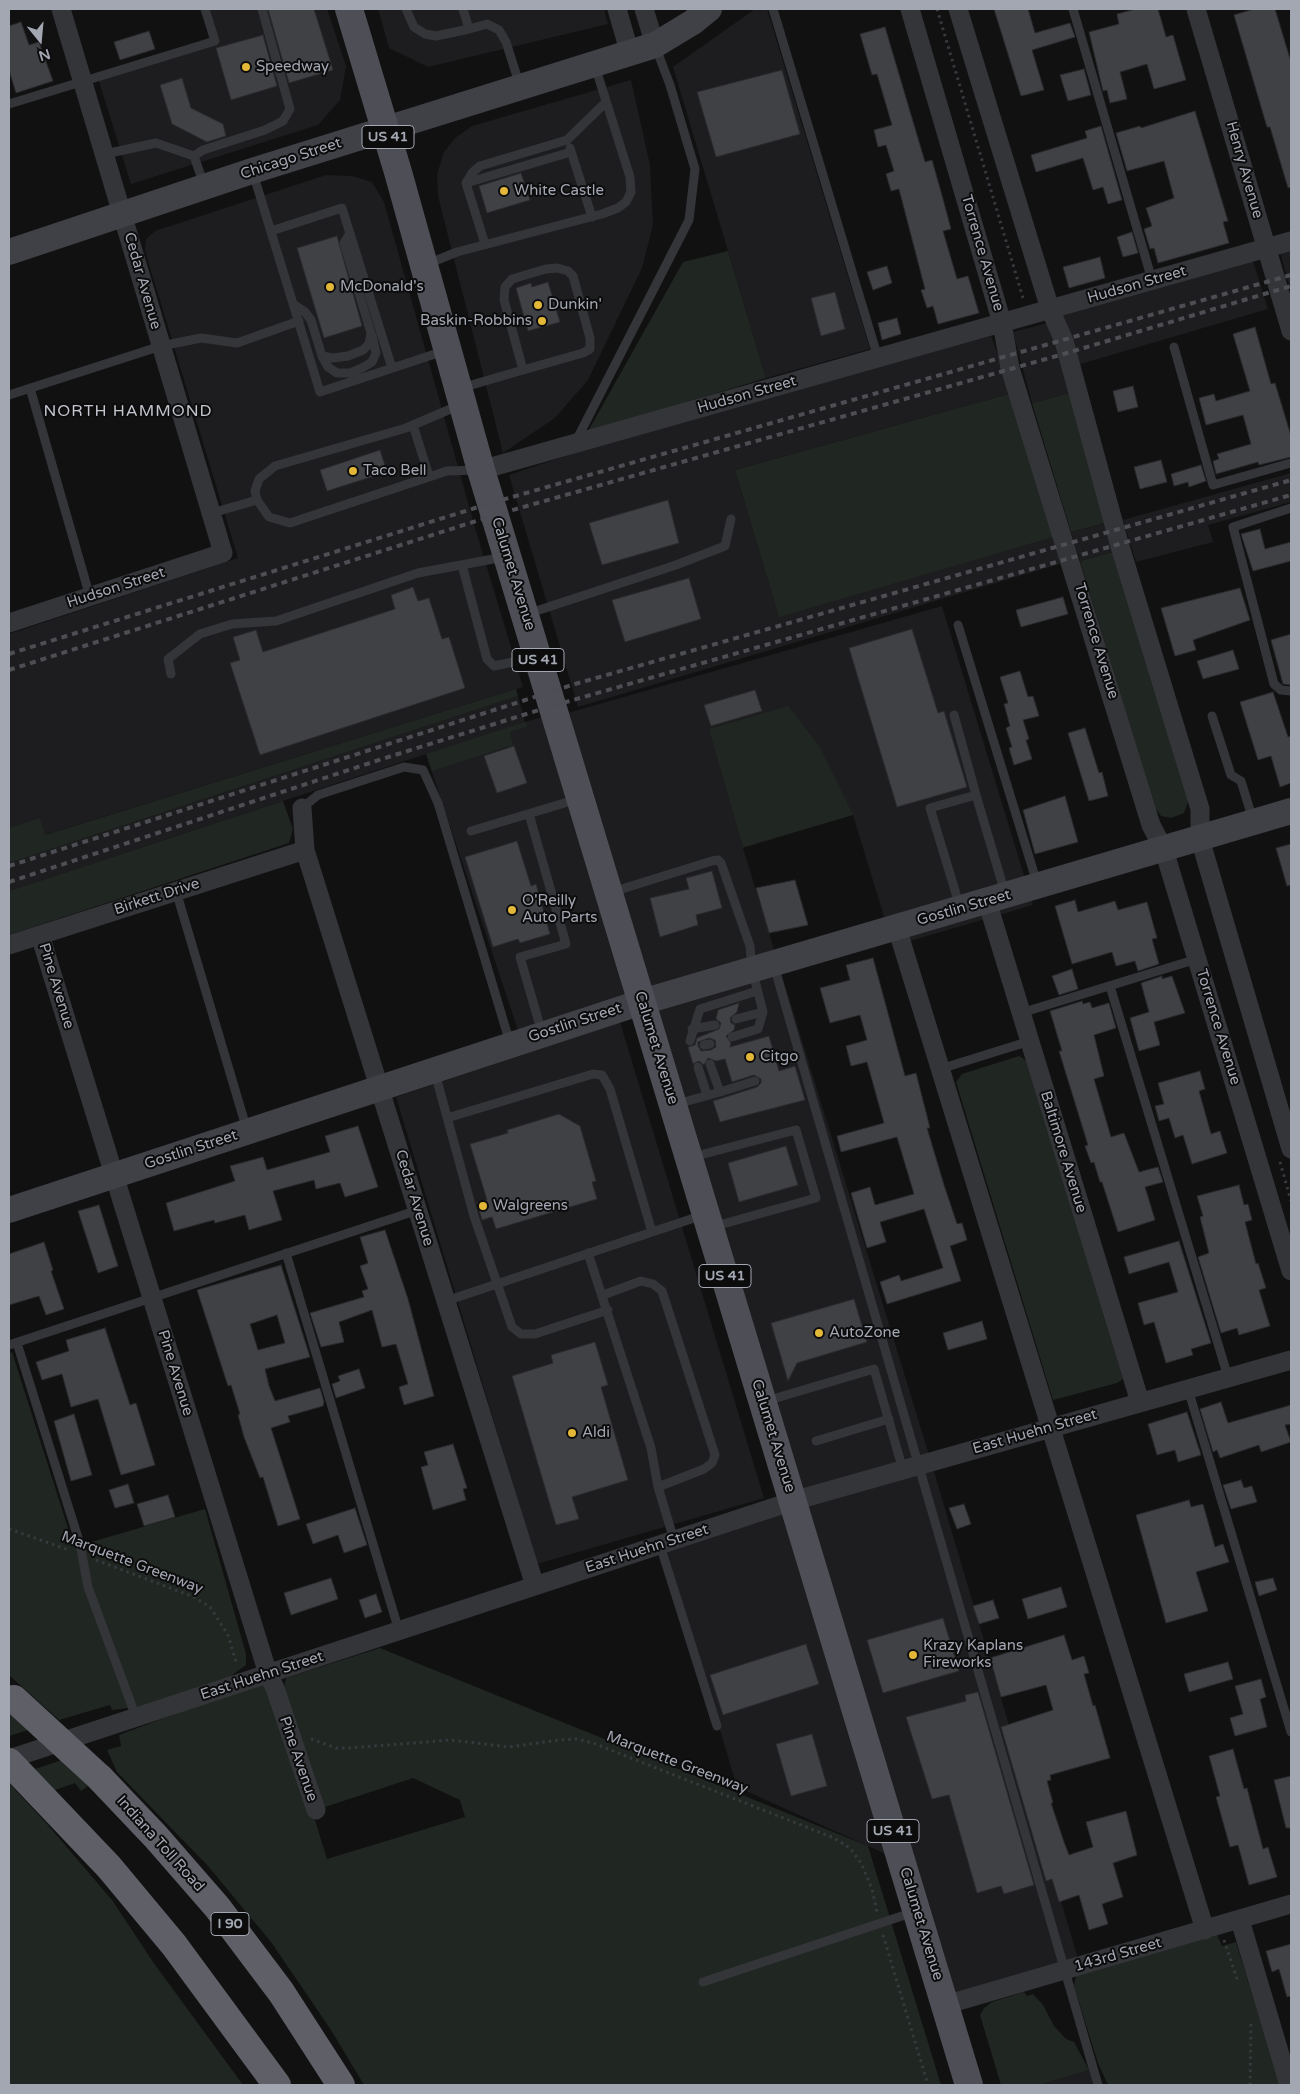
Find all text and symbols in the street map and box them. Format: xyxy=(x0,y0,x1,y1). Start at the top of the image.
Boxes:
north arrow xyxy=(15,15,65,65)
text: N xyxy=(37,45,52,65)
place label: Speedway xyxy=(256,58,329,76)
marker: Speedway xyxy=(240,61,252,73)
street label: Henry Avenue xyxy=(1222,119,1266,221)
road number: US 41 xyxy=(362,125,414,148)
street label: Chicago Street xyxy=(238,134,344,184)
place label: White Castle xyxy=(514,182,604,200)
marker: White Castle xyxy=(498,185,510,197)
street label: Torrence Avenue xyxy=(957,193,1007,313)
street label: Cedar Avenue xyxy=(120,231,164,331)
street label: Hudson Street xyxy=(1086,262,1188,308)
place label: McDonald's xyxy=(340,278,424,296)
marker: McDonald's xyxy=(324,281,336,293)
place label: Dunkin' xyxy=(548,296,602,314)
marker: Dunkin' xyxy=(532,299,544,311)
place label: Baskin-Robbins xyxy=(420,312,532,330)
marker: Baskin-Robbins xyxy=(536,315,548,327)
street label: Hudson Street xyxy=(696,372,798,418)
district label: NORTH HAMMOND xyxy=(42,402,214,422)
place label: Taco Bell xyxy=(363,462,427,480)
marker: Taco Bell xyxy=(347,465,359,477)
street label: Calumet Avenue xyxy=(487,515,539,633)
street label: Hudson Street xyxy=(65,564,167,612)
street label: Torrence Avenue xyxy=(1070,581,1122,701)
road number: US 41 xyxy=(512,648,564,672)
street label: Birkett Drive xyxy=(112,875,202,919)
street label: Gostlin Street xyxy=(915,886,1013,930)
place label: O'Reilly Auto Parts xyxy=(522,892,598,927)
marker: O'Reilly Auto Parts xyxy=(506,904,518,916)
street label: Pine Avenue xyxy=(34,941,78,1031)
street label: Torrence Avenue xyxy=(1192,967,1244,1087)
street label: Calumet Avenue xyxy=(630,989,682,1107)
street label: Gostlin Street xyxy=(526,999,624,1047)
place label: Citgo xyxy=(760,1048,798,1066)
marker: Citgo xyxy=(744,1051,756,1063)
street label: Baltimore Avenue xyxy=(1036,1089,1090,1215)
street label: Gostlin Street xyxy=(142,1126,240,1174)
street label: Cedar Avenue xyxy=(391,1148,437,1248)
place label: Walgreens xyxy=(493,1197,568,1215)
marker: Walgreens xyxy=(477,1200,489,1212)
road number: US 41 xyxy=(699,1264,751,1288)
place label: AutoZone xyxy=(829,1324,900,1342)
marker: AutoZone xyxy=(813,1327,825,1339)
street label: Pine Avenue xyxy=(153,1328,197,1418)
street label: Calumet Avenue xyxy=(747,1377,799,1495)
street label: East Huehn Street xyxy=(971,1406,1099,1458)
place label: Aldi xyxy=(582,1424,610,1442)
marker: Aldi xyxy=(566,1427,578,1439)
street label: East Huehn Street xyxy=(583,1521,711,1577)
street label: Marquette Greenway xyxy=(59,1528,205,1598)
place label: Krazy Kaplans Fireworks xyxy=(923,1637,1023,1672)
street label: East Huehn Street xyxy=(198,1648,326,1704)
marker: Krazy Kaplans Fireworks xyxy=(907,1649,919,1661)
street label: Pine Avenue xyxy=(275,1714,321,1804)
street label: Marquette Greenway xyxy=(604,1728,750,1798)
street label: Indiana Toll Road xyxy=(112,1792,208,1896)
road number: US 41 xyxy=(867,1820,919,1842)
street label: Calumet Avenue xyxy=(895,1865,947,1983)
road number: I 90 xyxy=(211,1912,249,1936)
street label: 143rd Street xyxy=(1072,1934,1164,1976)

